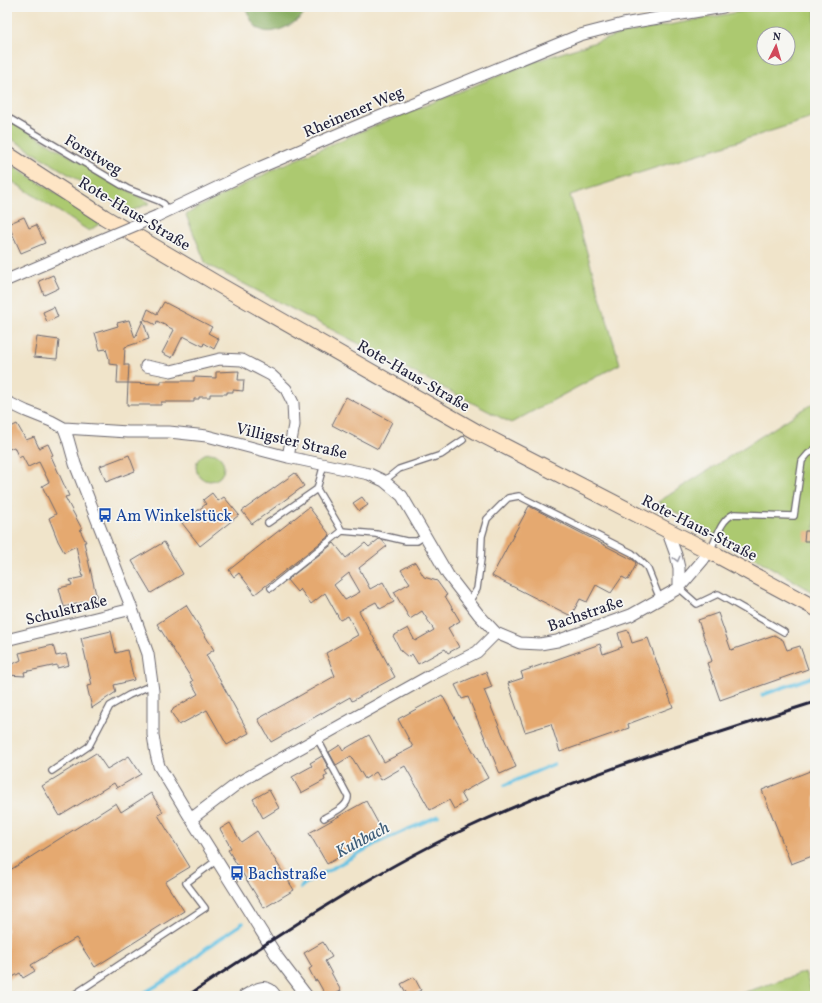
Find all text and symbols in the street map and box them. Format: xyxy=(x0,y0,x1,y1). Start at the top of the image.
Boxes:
north arrow xyxy=(756,26,796,66)
text: N xyxy=(772,30,781,45)
street label: Rheinener Weg xyxy=(300,82,407,144)
street label: Forstweg xyxy=(60,130,126,182)
street label: Rote-Haus-Straße xyxy=(74,173,194,257)
street label: Rote-Haus-Straße xyxy=(352,335,474,418)
street label: Villigster Straße xyxy=(234,418,349,465)
street label: Rote-Haus-Straße xyxy=(637,490,761,567)
place label: Am Winkelstück xyxy=(116,506,232,528)
bus stop icon: Am Winkelstück xyxy=(97,507,113,523)
one-way arrow xyxy=(672,555,680,562)
street label: Schulstraße xyxy=(23,590,110,632)
street label: Bachstraße xyxy=(545,592,626,638)
water label: Kuhbach xyxy=(332,817,394,864)
place label: Bachstraße xyxy=(248,864,327,886)
bus stop icon: Bachstraße xyxy=(229,865,245,881)

